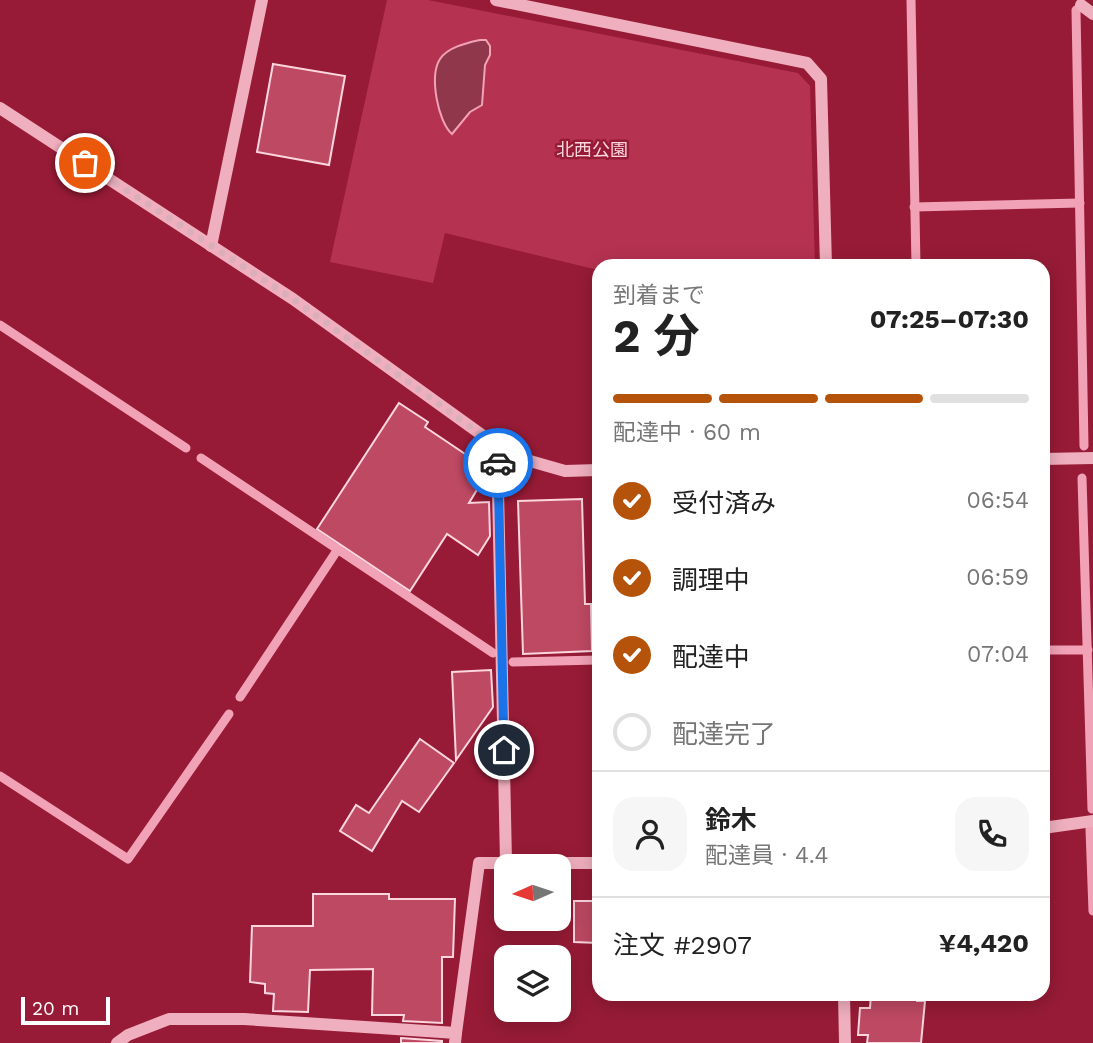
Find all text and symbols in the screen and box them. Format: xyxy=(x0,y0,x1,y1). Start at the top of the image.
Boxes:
pin xyxy=(55,133,115,193)
park label: 北西公園 xyxy=(556,139,628,160)
icon: bag xyxy=(66,144,104,182)
text: 到着まで xyxy=(613,282,705,309)
text: 07:25–07:30 xyxy=(870,304,1029,334)
text: 2 分 xyxy=(613,309,700,363)
text: 配達中 · 60 m xyxy=(613,419,761,446)
courier xyxy=(463,428,533,498)
icon: car xyxy=(479,444,517,482)
icon: check xyxy=(613,482,651,520)
text: 06:54 xyxy=(966,487,1029,514)
text: 受付済み xyxy=(672,488,776,518)
icon: check xyxy=(613,559,651,597)
text: 06:59 xyxy=(966,564,1029,591)
text: 調理中 xyxy=(672,565,750,595)
icon: check xyxy=(613,636,651,674)
text: 07:04 xyxy=(967,641,1029,668)
text: 配達中 xyxy=(672,642,750,672)
text: 配達完了 xyxy=(672,719,776,749)
pin xyxy=(474,720,534,780)
icon: home xyxy=(485,731,523,769)
button: person xyxy=(613,797,687,871)
button: phone xyxy=(955,797,1029,871)
text: 鈴木 xyxy=(705,805,757,835)
text: 配達員 · 4.4 xyxy=(705,842,829,869)
north arrow xyxy=(494,854,570,931)
map controls xyxy=(494,854,571,1022)
text: ¥4,420 xyxy=(939,928,1029,958)
text: 注文 #2907 xyxy=(613,930,752,960)
button: layers xyxy=(494,945,571,1022)
scale bar xyxy=(21,994,110,1026)
text: 20 m xyxy=(32,997,79,1020)

